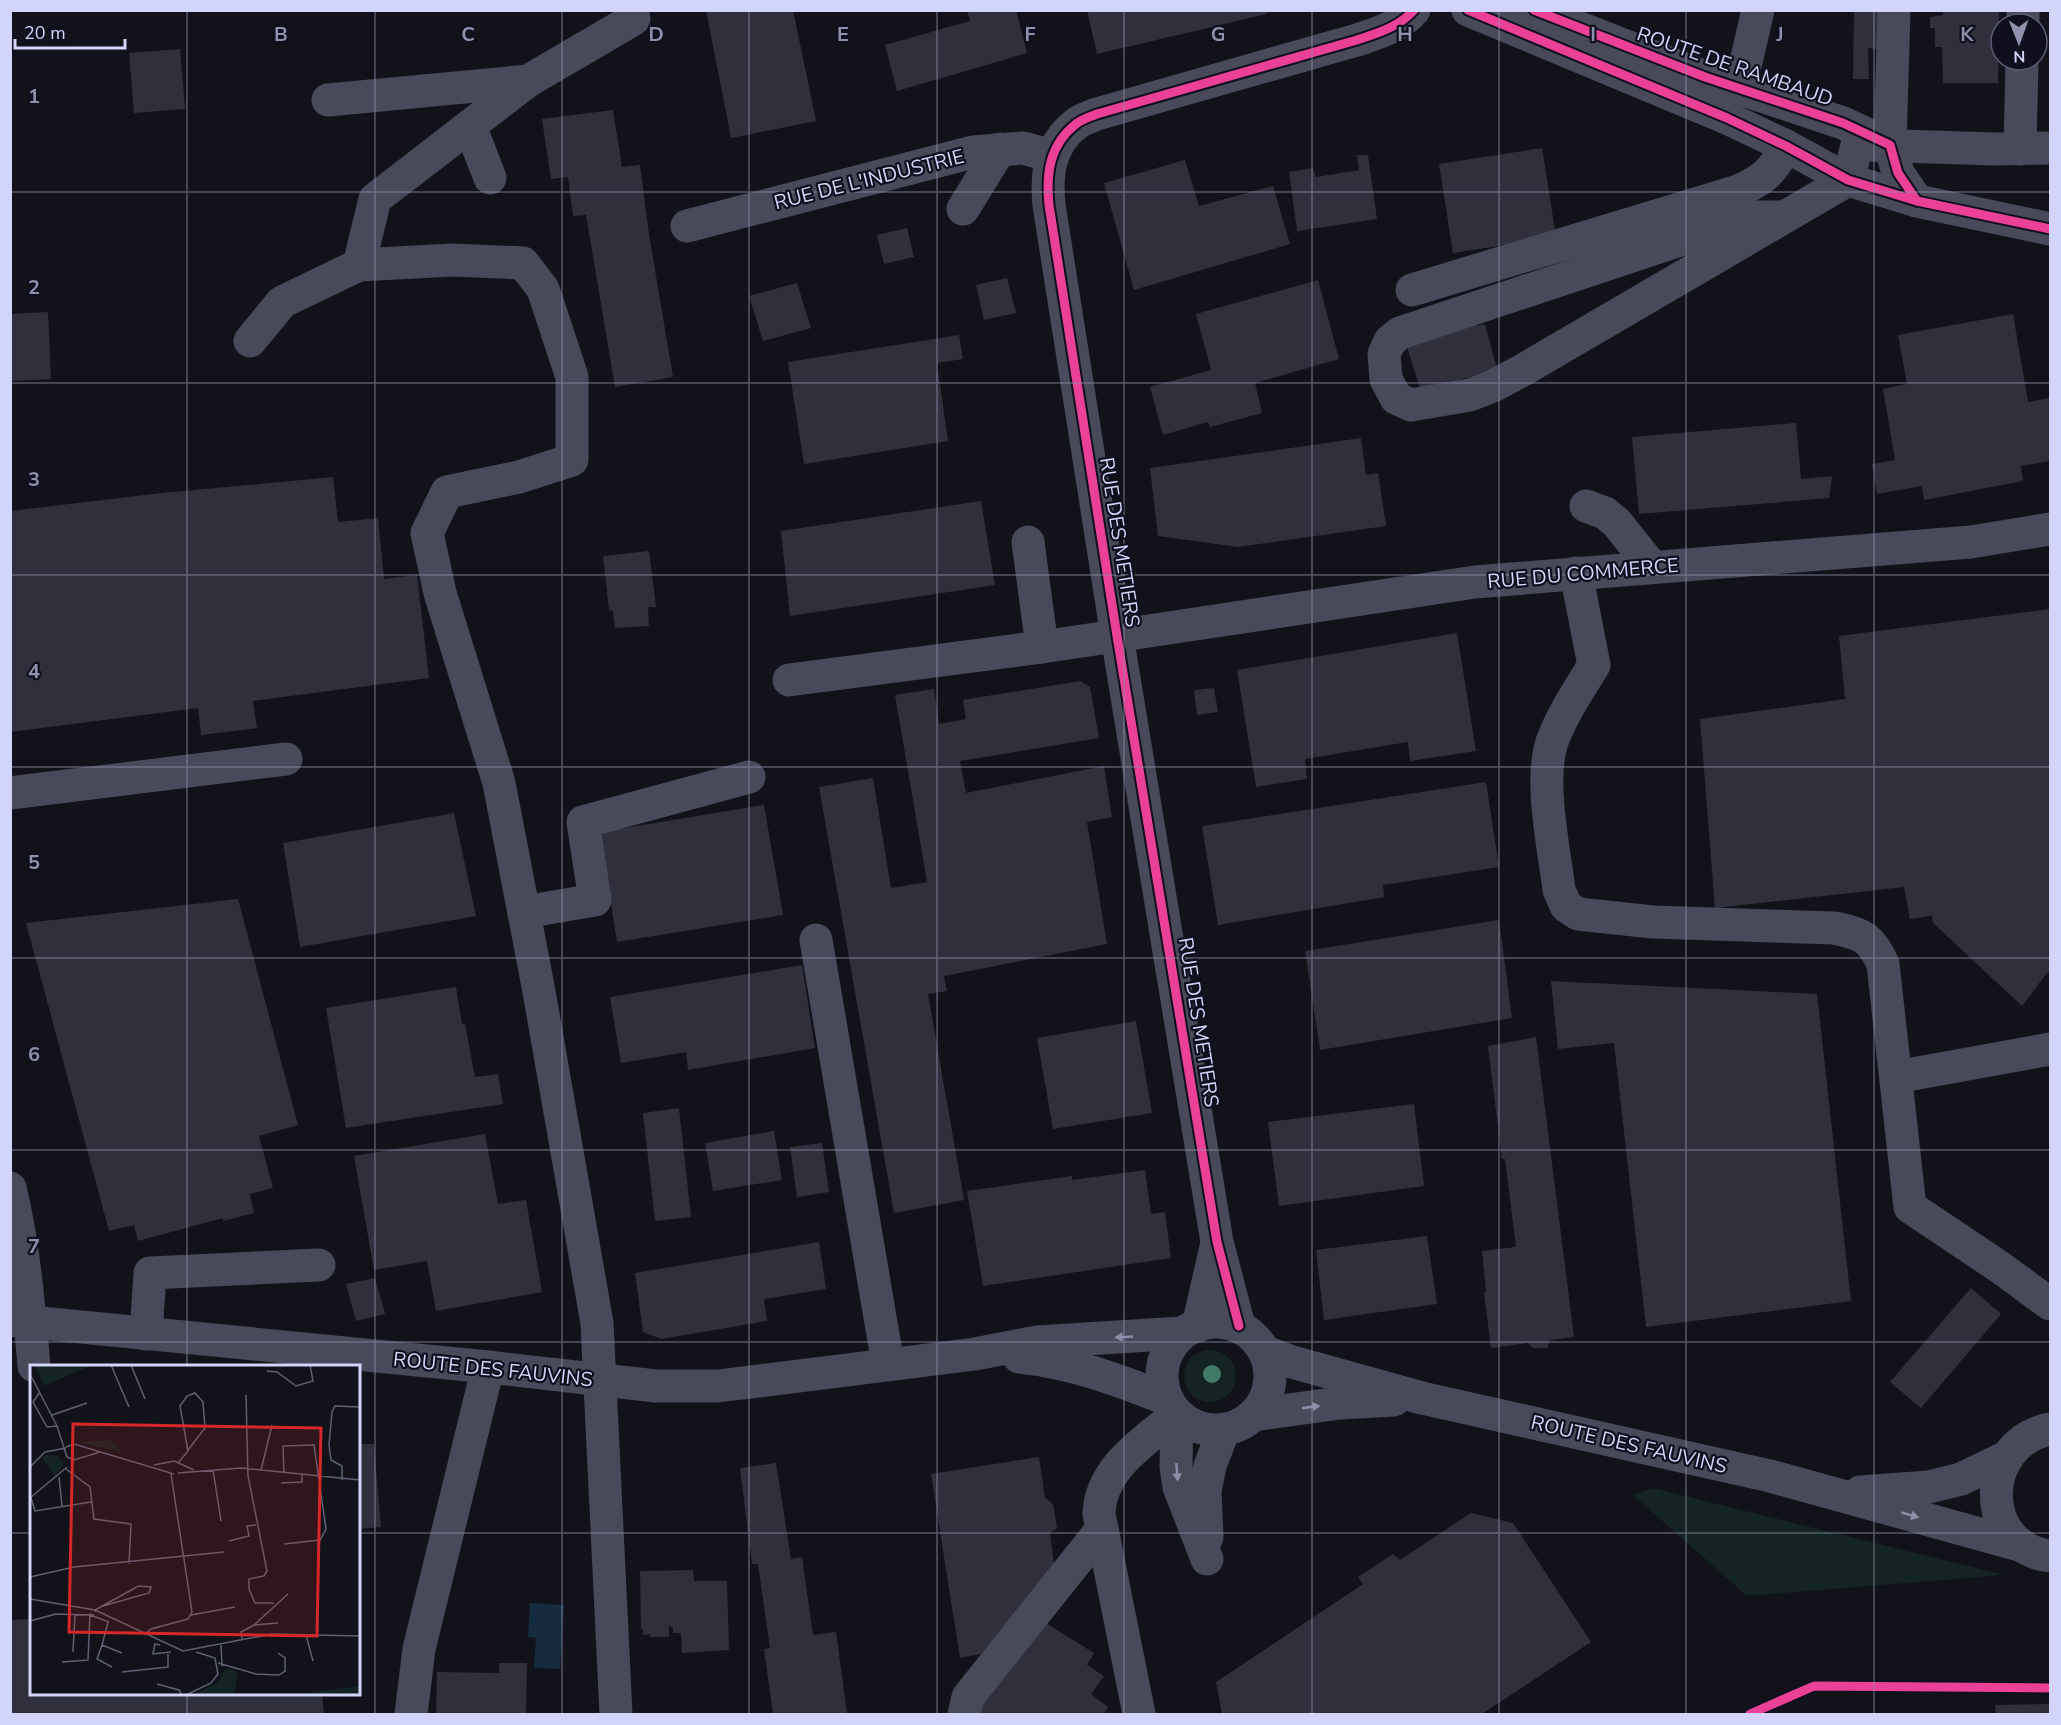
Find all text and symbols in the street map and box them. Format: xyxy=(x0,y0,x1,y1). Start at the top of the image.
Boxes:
scale bar xyxy=(15,12,124,50)
north arrow xyxy=(1989,12,2049,72)
street label: ROUTE DE RAMBAUD xyxy=(1633,20,1837,113)
text: 20 m xyxy=(24,21,66,45)
text: B xyxy=(274,21,288,48)
text: C xyxy=(461,21,475,48)
text: D xyxy=(648,21,664,48)
text: E xyxy=(837,21,849,48)
text: F xyxy=(1024,21,1036,48)
text: G xyxy=(1211,21,1225,48)
text: H xyxy=(1397,21,1413,48)
text: I xyxy=(1590,21,1596,48)
text: J xyxy=(1775,21,1784,48)
text: K xyxy=(1960,21,1974,48)
text: N xyxy=(2013,45,2025,67)
text: 1 xyxy=(28,83,40,110)
street label: RUE DE L'INDUSTRIE xyxy=(771,143,967,216)
text: 2 xyxy=(28,274,40,301)
street label: RUE DES METIERS xyxy=(1093,455,1146,629)
text: 3 xyxy=(28,466,40,493)
street label: RUE DU COMMERCE xyxy=(1486,552,1680,595)
text: 4 xyxy=(28,658,40,685)
text: 5 xyxy=(28,849,40,876)
street label: RUE DES METIERS xyxy=(1172,935,1225,1109)
text: 6 xyxy=(28,1041,40,1068)
text: 7 xyxy=(28,1233,40,1260)
one-way arrow xyxy=(1114,1332,1133,1341)
street label: ROUTE DES FAUVINS xyxy=(392,1346,594,1393)
inset map xyxy=(30,1365,360,1695)
one-way arrow xyxy=(1302,1403,1321,1412)
street label: ROUTE DES FAUVINS xyxy=(1528,1409,1730,1480)
one-way arrow xyxy=(1172,1463,1182,1482)
one-way arrow xyxy=(1901,1511,1919,1520)

